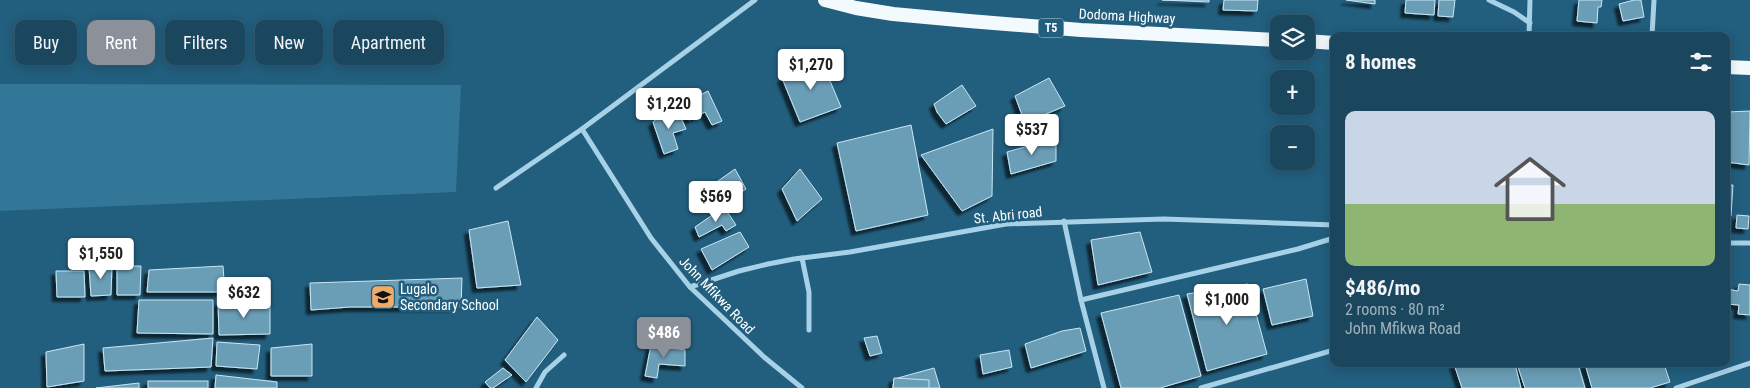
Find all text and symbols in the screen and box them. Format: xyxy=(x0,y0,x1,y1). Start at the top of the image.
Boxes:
street label: Dodoma Highway xyxy=(1078,5,1176,27)
map controls xyxy=(1270,15,1315,170)
button: layers xyxy=(1270,15,1315,60)
road number: T5 xyxy=(1038,18,1064,38)
chip: Buy xyxy=(15,20,77,65)
chip: Rent xyxy=(87,20,155,65)
chip: Filters xyxy=(165,20,245,65)
chip: New xyxy=(255,20,323,65)
chip: Apartment xyxy=(333,20,444,65)
pin: $1,270 xyxy=(770,48,852,91)
icon: filters xyxy=(1687,48,1715,76)
text: 8 homes xyxy=(1345,50,1416,74)
text: $1,270 xyxy=(789,55,833,74)
button: + xyxy=(1270,70,1315,115)
pin: $1,220 xyxy=(628,88,710,130)
text: $1,220 xyxy=(647,94,691,113)
pin: $537 xyxy=(1002,114,1062,156)
text: $537 xyxy=(1016,120,1048,139)
button: − xyxy=(1270,125,1315,170)
icon: home xyxy=(1485,144,1575,234)
pin: $569 xyxy=(686,180,746,223)
text: $569 xyxy=(700,187,732,206)
street label: St. Abri road xyxy=(973,203,1043,227)
pin: $1,550 xyxy=(60,238,142,280)
text: $1,550 xyxy=(79,244,123,263)
street label: John Mfikwa Road xyxy=(676,253,758,337)
pin: $632 xyxy=(214,276,274,319)
text: $486/mo xyxy=(1345,276,1420,300)
place label: Lugalo Secondary School xyxy=(400,281,499,313)
text: $632 xyxy=(228,283,260,302)
school or university icon: Lugalo Secondary School xyxy=(370,284,396,310)
pin: $1,000 xyxy=(1186,284,1268,326)
text: $1,000 xyxy=(1205,290,1249,309)
text: 2 rooms · 80 m² xyxy=(1345,300,1445,319)
pin: $486 xyxy=(634,316,694,359)
text: John Mfikwa Road xyxy=(1345,319,1461,338)
text: $486 xyxy=(648,323,680,342)

